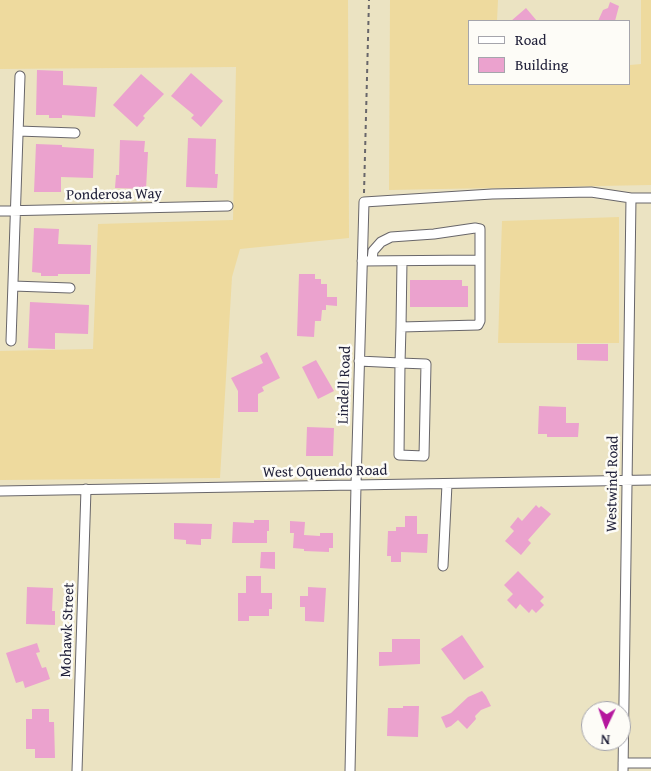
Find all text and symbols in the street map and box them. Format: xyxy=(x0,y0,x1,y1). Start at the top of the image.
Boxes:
legend xyxy=(468,20,631,85)
text: Road xyxy=(515,29,546,50)
text: Building xyxy=(515,54,568,75)
street label: Ponderosa Way xyxy=(66,185,162,205)
street label: Lindell Road xyxy=(335,346,355,424)
street label: Westwind Road xyxy=(603,436,623,532)
street label: West Oquendo Road xyxy=(263,462,387,482)
street label: Mohawk Street xyxy=(57,582,79,678)
north arrow xyxy=(581,701,631,751)
text: N xyxy=(600,730,610,750)

